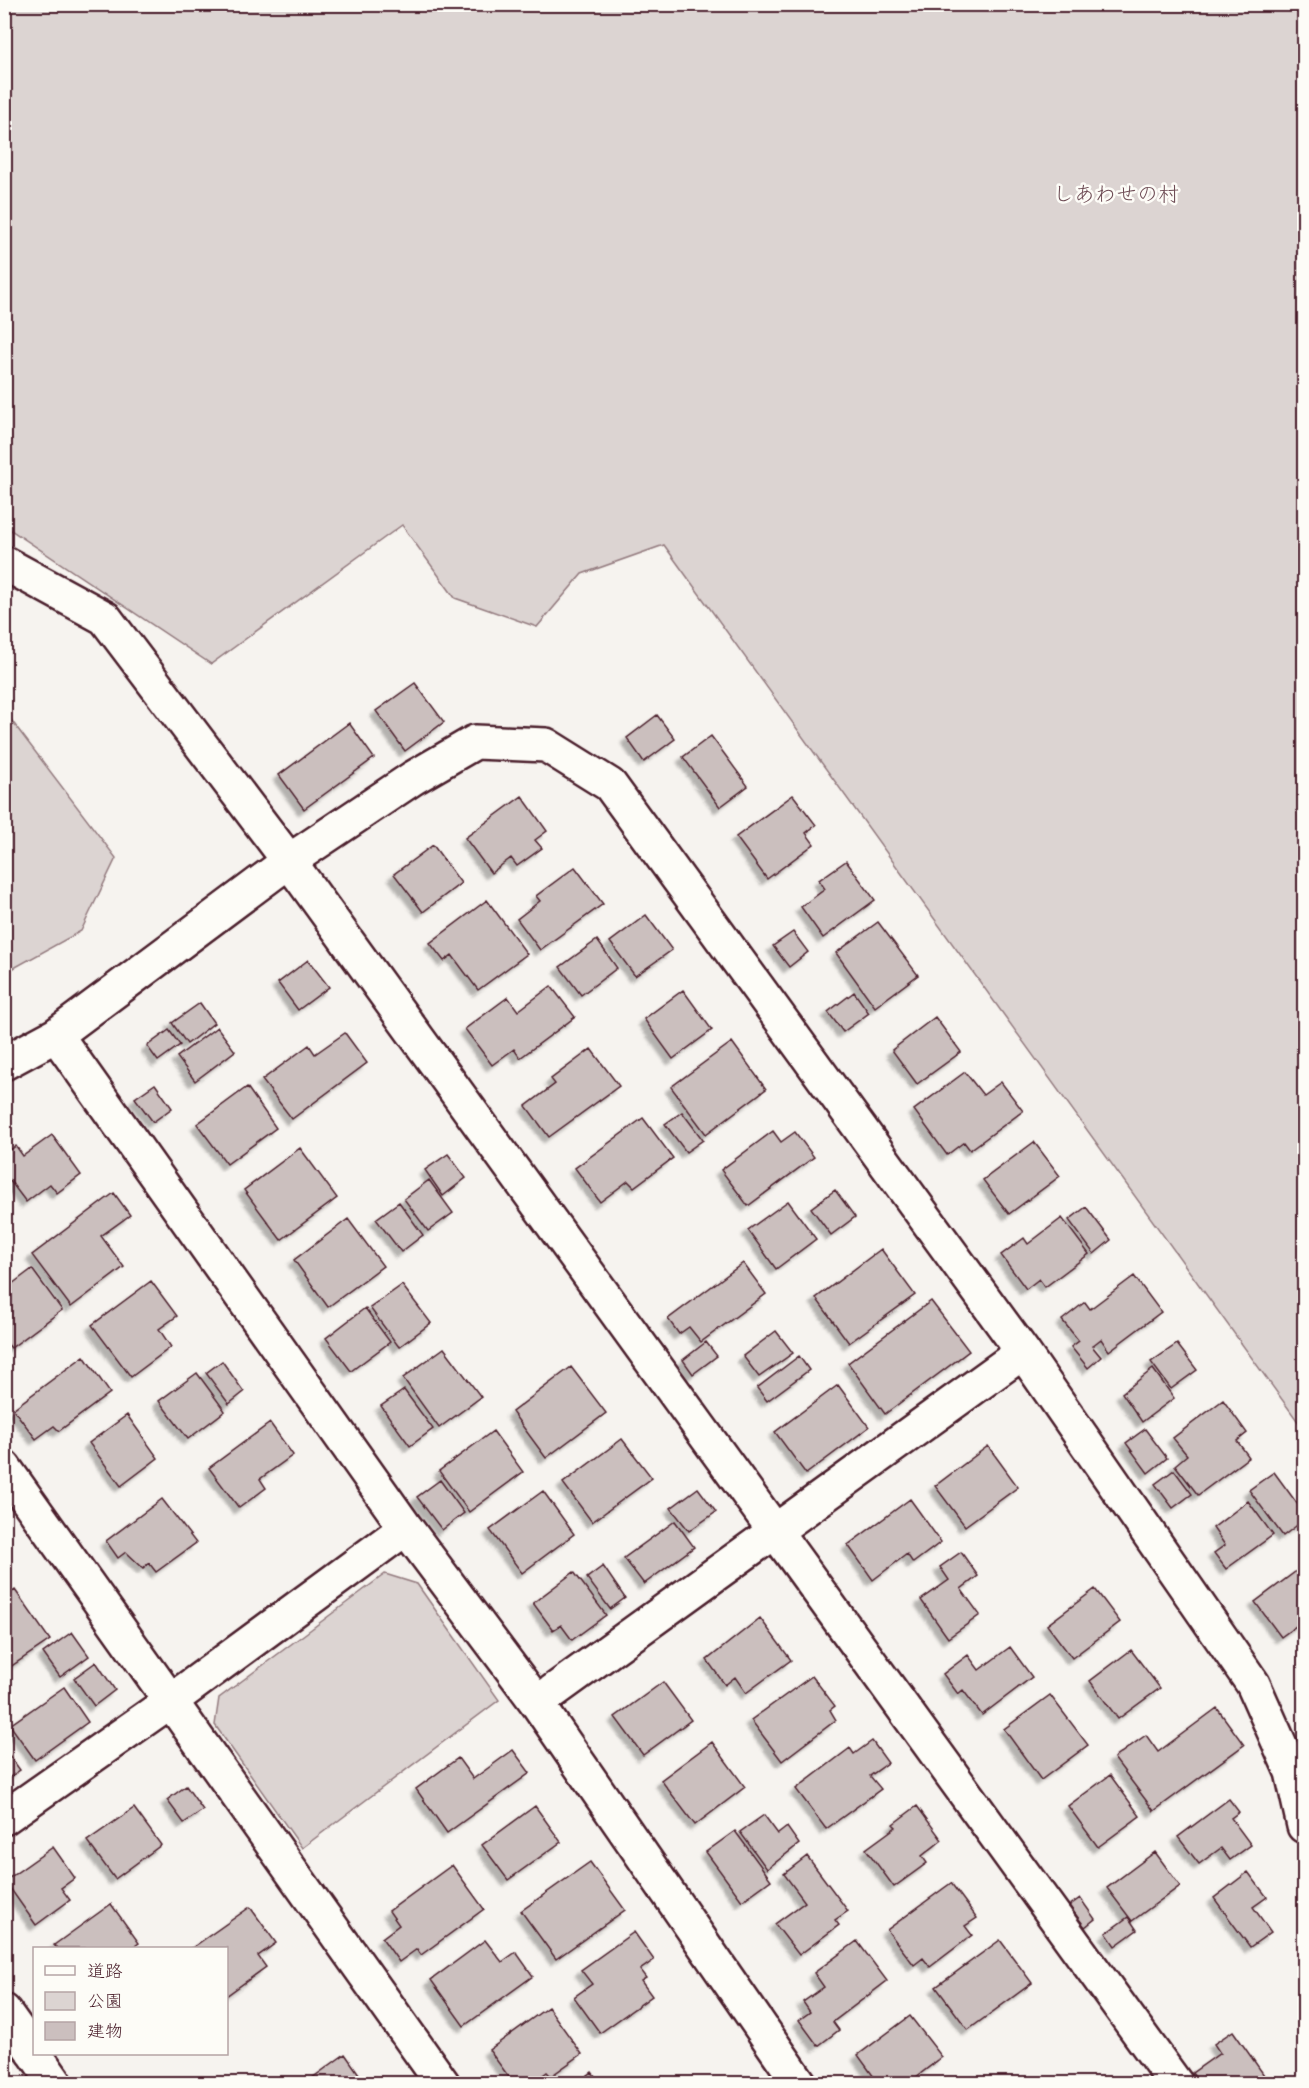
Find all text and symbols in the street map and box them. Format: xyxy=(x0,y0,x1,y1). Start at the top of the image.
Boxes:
park label: しあわせの村 xyxy=(1053,175,1179,213)
legend xyxy=(33,1947,228,2055)
text: 道路 xyxy=(87,1955,123,1987)
text: 公園 xyxy=(87,1985,123,2017)
text: 建物 xyxy=(87,2015,123,2047)

